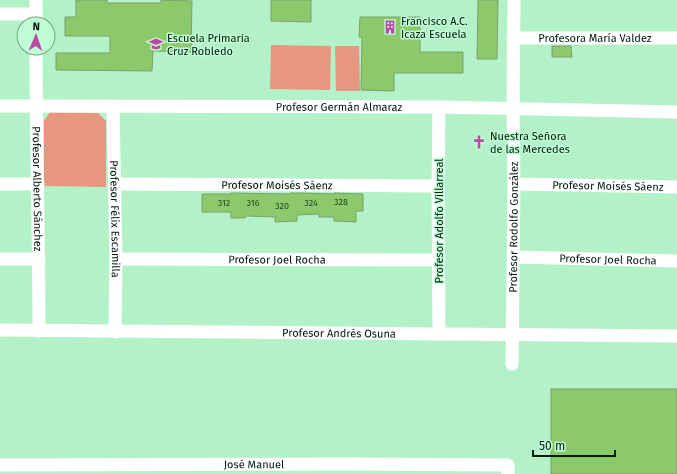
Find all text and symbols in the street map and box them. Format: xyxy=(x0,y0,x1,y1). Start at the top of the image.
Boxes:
place label: Francisco A.C. Icaza Escuela xyxy=(401,15,468,41)
north arrow xyxy=(16,16,56,56)
building icon: Francisco A.C. Icaza Escuela xyxy=(382,19,398,35)
text: N xyxy=(32,20,40,33)
place label: Escuela Primaria Cruz Robledo xyxy=(167,32,250,58)
street label: Profesora María Valdez xyxy=(538,32,652,45)
school or university icon: Escuela Primaria Cruz Robledo xyxy=(148,36,164,52)
street label: Profesor Germán Almaraz xyxy=(276,101,402,114)
street label: Profesor Alberto Sánchez xyxy=(30,126,44,252)
place label: Nuestra Señora de las Mercedes xyxy=(490,130,570,156)
church icon: Nuestra Señora de las Mercedes xyxy=(471,134,487,150)
street label: Profesor Adolfo Villarreal xyxy=(433,159,446,283)
street label: Profesor Félix Escamilla xyxy=(107,160,122,278)
street label: Profesor Rodolfo González xyxy=(507,161,521,293)
street label: Profesor Moisés Sáenz xyxy=(221,179,333,192)
street label: Profesor Moisés Sáenz xyxy=(552,179,664,194)
house number: 328 xyxy=(334,197,348,207)
house number: 312 xyxy=(218,198,230,208)
house number: 316 xyxy=(247,198,260,208)
house number: 324 xyxy=(304,198,318,208)
house number: 320 xyxy=(275,201,289,211)
street label: Profesor Joel Rocha xyxy=(559,252,657,267)
street label: Profesor Joel Rocha xyxy=(228,253,326,267)
street label: Profesor Andrés Osuna xyxy=(282,327,396,341)
scale bar xyxy=(533,432,615,458)
text: 50 m xyxy=(539,439,565,453)
street label: José Manuel xyxy=(224,458,284,471)

